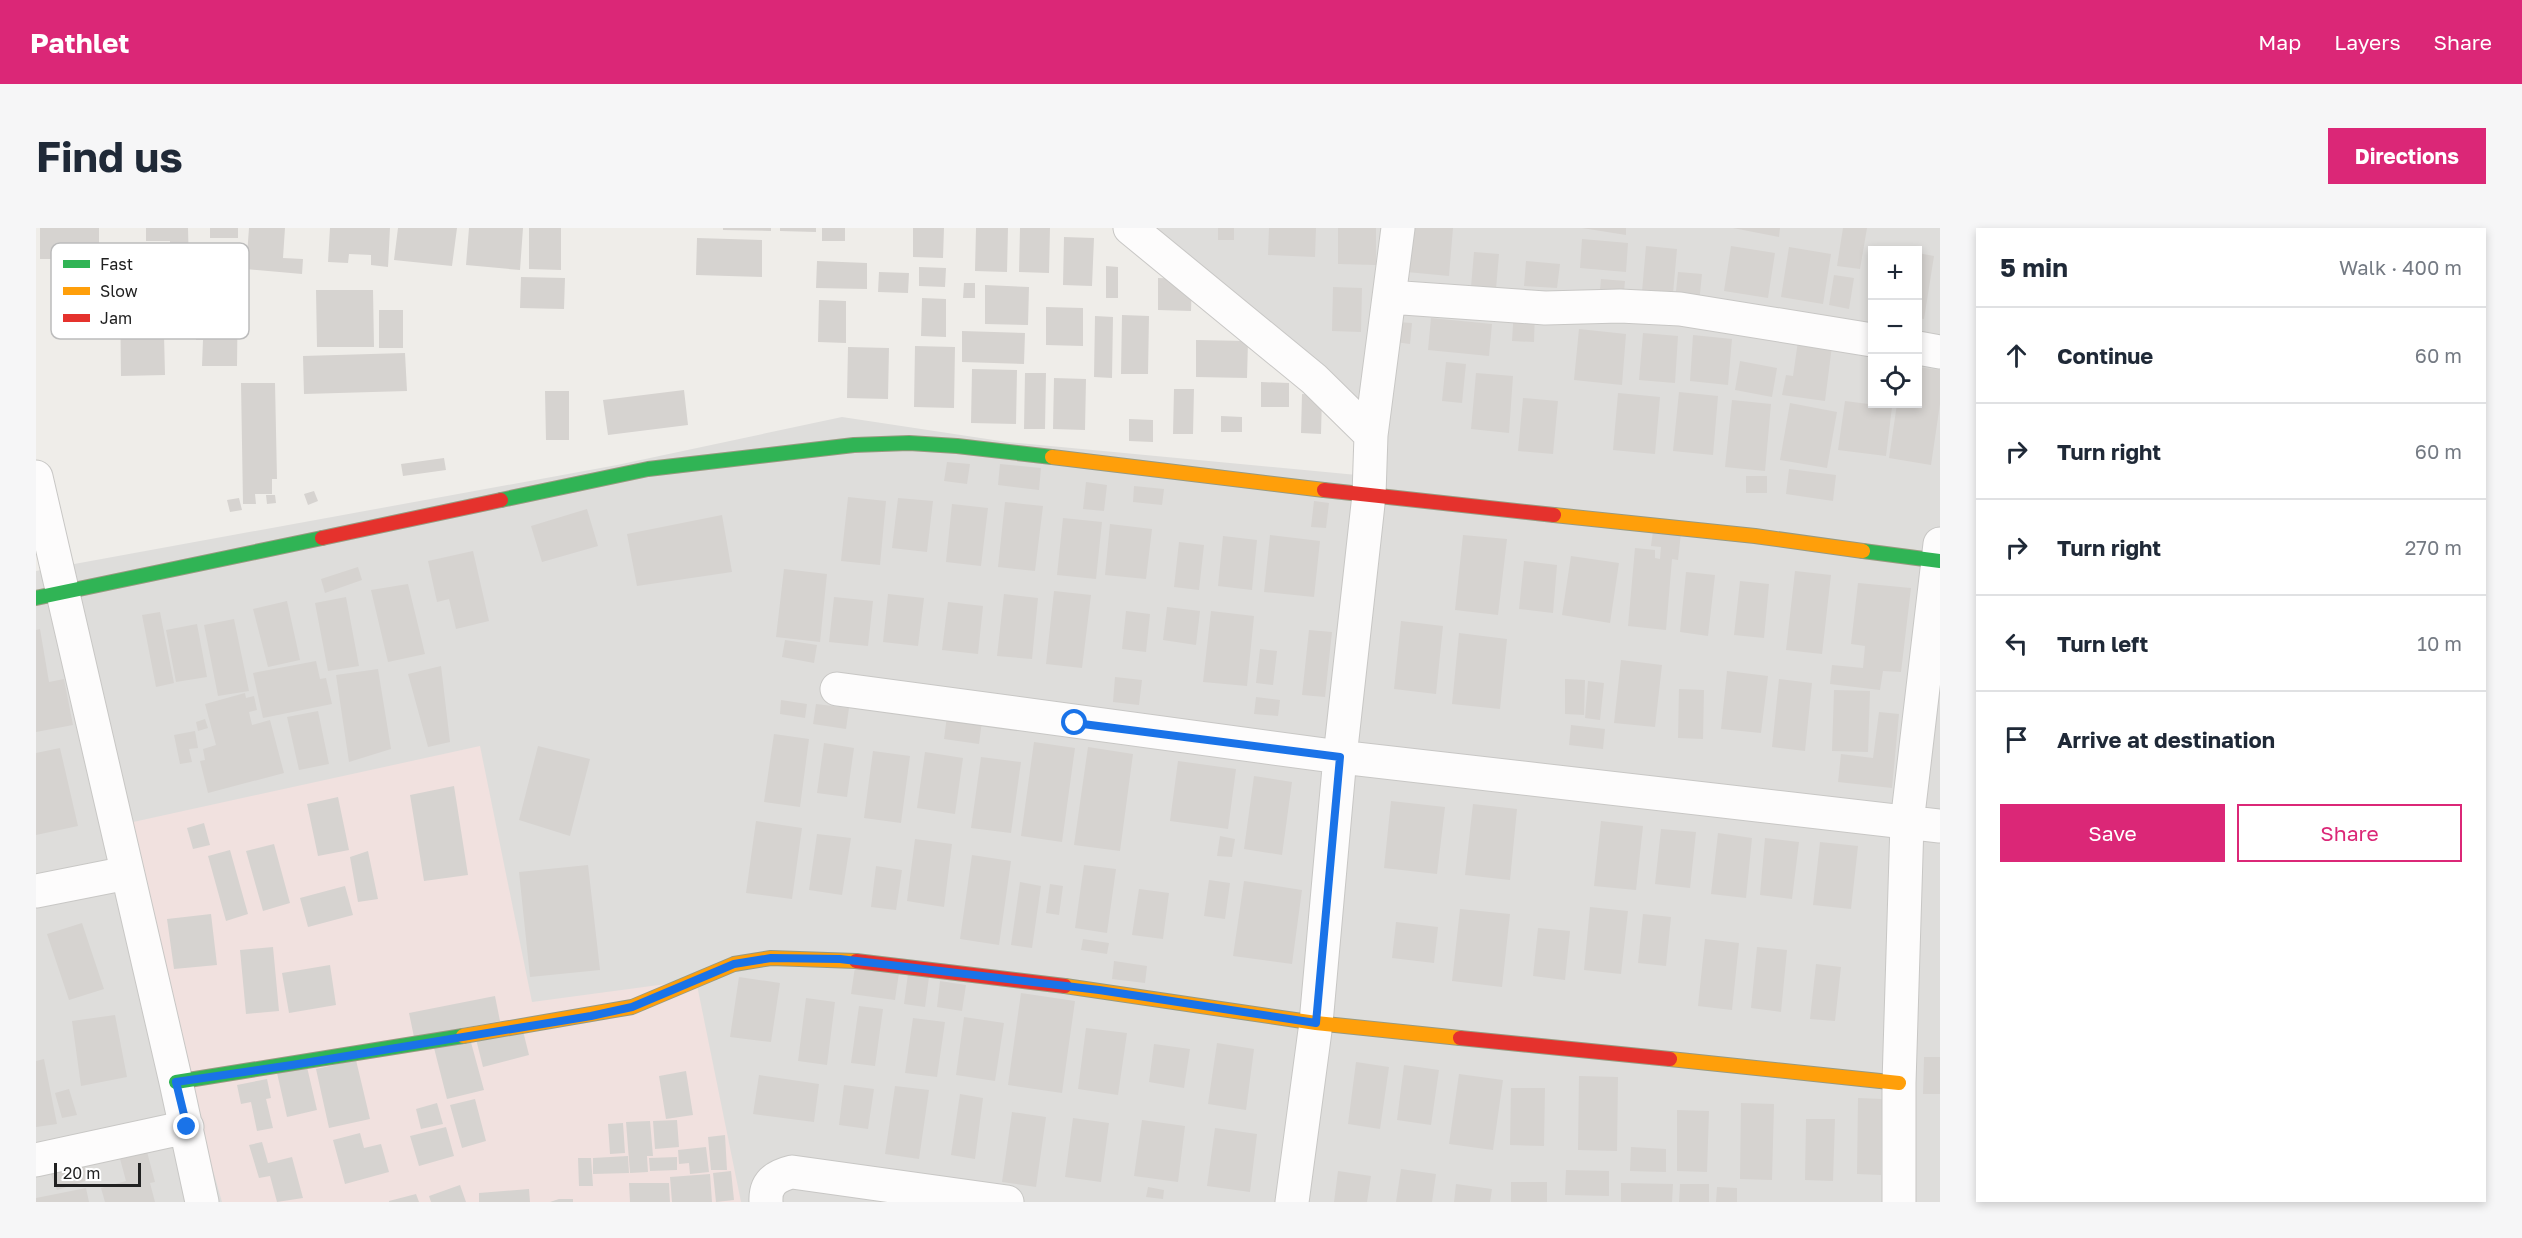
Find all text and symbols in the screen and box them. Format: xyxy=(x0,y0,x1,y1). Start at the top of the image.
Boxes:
text: Pathlet xyxy=(30,26,130,59)
text: Map xyxy=(2258,29,2301,55)
text: Layers xyxy=(2334,29,2401,55)
text: Share xyxy=(2434,29,2492,55)
button: Directions xyxy=(2328,128,2486,184)
text: Find us xyxy=(36,131,183,181)
legend xyxy=(51,243,249,339)
map controls xyxy=(1868,246,1922,408)
button: + xyxy=(1868,246,1922,300)
text: 5 min xyxy=(2000,252,2068,283)
text: Fast xyxy=(100,254,133,274)
text: Walk · 400 m xyxy=(2339,255,2462,279)
text: Slow xyxy=(100,281,138,301)
button: − xyxy=(1868,300,1922,354)
text: Jam xyxy=(100,308,132,328)
icon: ahead xyxy=(2000,339,2033,372)
text: Continue xyxy=(2057,342,2153,369)
text: 60 m xyxy=(2415,343,2462,367)
button: locate xyxy=(1868,354,1922,408)
icon: right xyxy=(2000,435,2033,468)
text: Turn right xyxy=(2057,438,2161,465)
text: 60 m xyxy=(2415,439,2462,463)
icon: right xyxy=(2000,531,2033,564)
text: Turn right xyxy=(2057,534,2161,561)
text: 270 m xyxy=(2405,535,2462,559)
icon: left xyxy=(2000,627,2033,660)
text: Turn left xyxy=(2057,630,2148,657)
text: 10 m xyxy=(2417,631,2462,655)
route start xyxy=(1061,709,1087,735)
icon: arrive xyxy=(2000,723,2033,756)
text: Arrive at destination xyxy=(2057,726,2275,753)
button: Save xyxy=(2000,804,2225,862)
button: Share xyxy=(2237,804,2462,862)
route end xyxy=(173,1113,199,1139)
scale bar xyxy=(54,1160,141,1188)
text: 20 m xyxy=(63,1163,100,1183)

